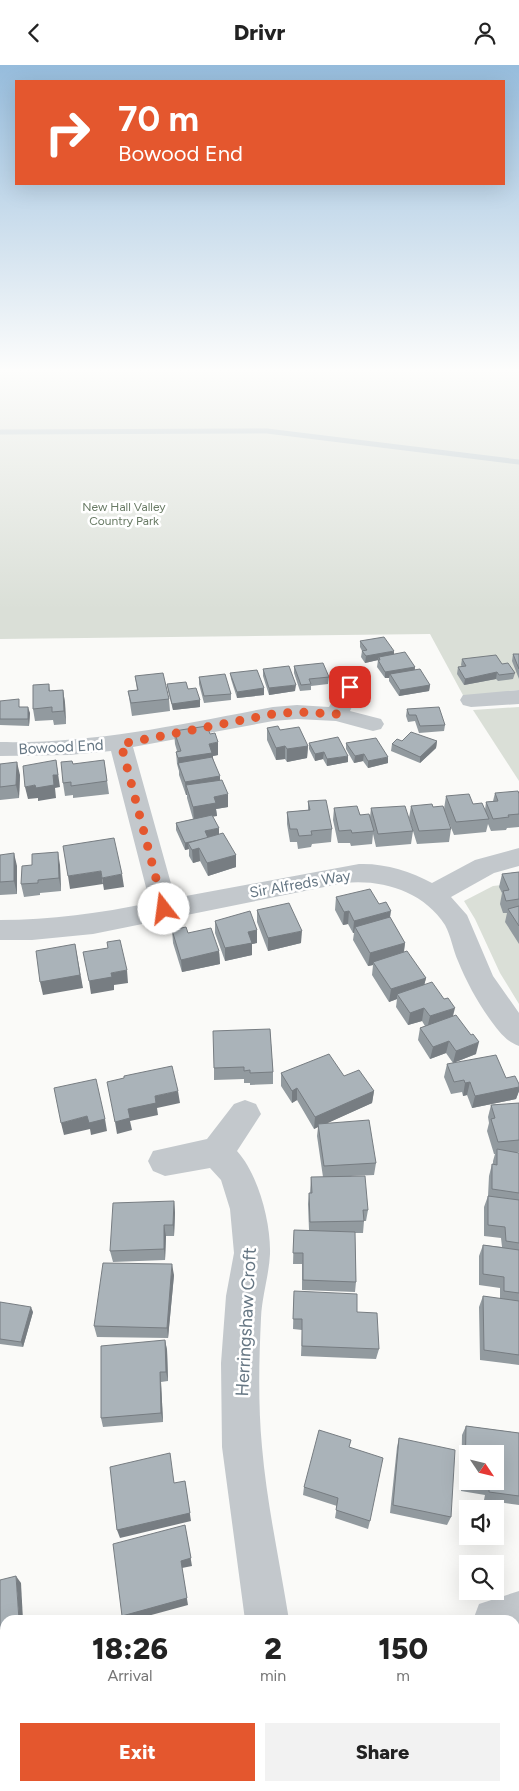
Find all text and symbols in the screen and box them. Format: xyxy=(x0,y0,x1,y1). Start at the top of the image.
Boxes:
icon: back xyxy=(20,19,48,47)
text: Drivr xyxy=(234,19,285,46)
icon: person xyxy=(471,19,499,47)
text: 70 m xyxy=(118,98,199,140)
icon: right xyxy=(35,100,100,165)
text: Bowood End xyxy=(118,140,243,167)
park label: New Hall Valley Country Park xyxy=(82,500,166,528)
pin xyxy=(329,666,371,708)
icon: arrive xyxy=(336,673,364,701)
street label: Bowood End xyxy=(18,736,104,758)
street label: Sir Alfreds Way xyxy=(248,866,352,902)
position arrow xyxy=(137,882,189,934)
street label: Herringshaw Croft xyxy=(231,1247,261,1397)
north arrow xyxy=(459,1445,504,1490)
map controls xyxy=(459,1445,504,1600)
button: sound xyxy=(459,1500,504,1545)
button: search xyxy=(459,1555,504,1600)
text: 18:26 xyxy=(92,1630,168,1667)
text: 2 xyxy=(264,1630,282,1667)
text: 150 xyxy=(378,1630,428,1667)
text: Arrival xyxy=(107,1666,153,1685)
text: min xyxy=(260,1666,286,1685)
text: m xyxy=(396,1666,410,1685)
button: Exit xyxy=(20,1723,255,1781)
button: Share xyxy=(265,1723,500,1781)

